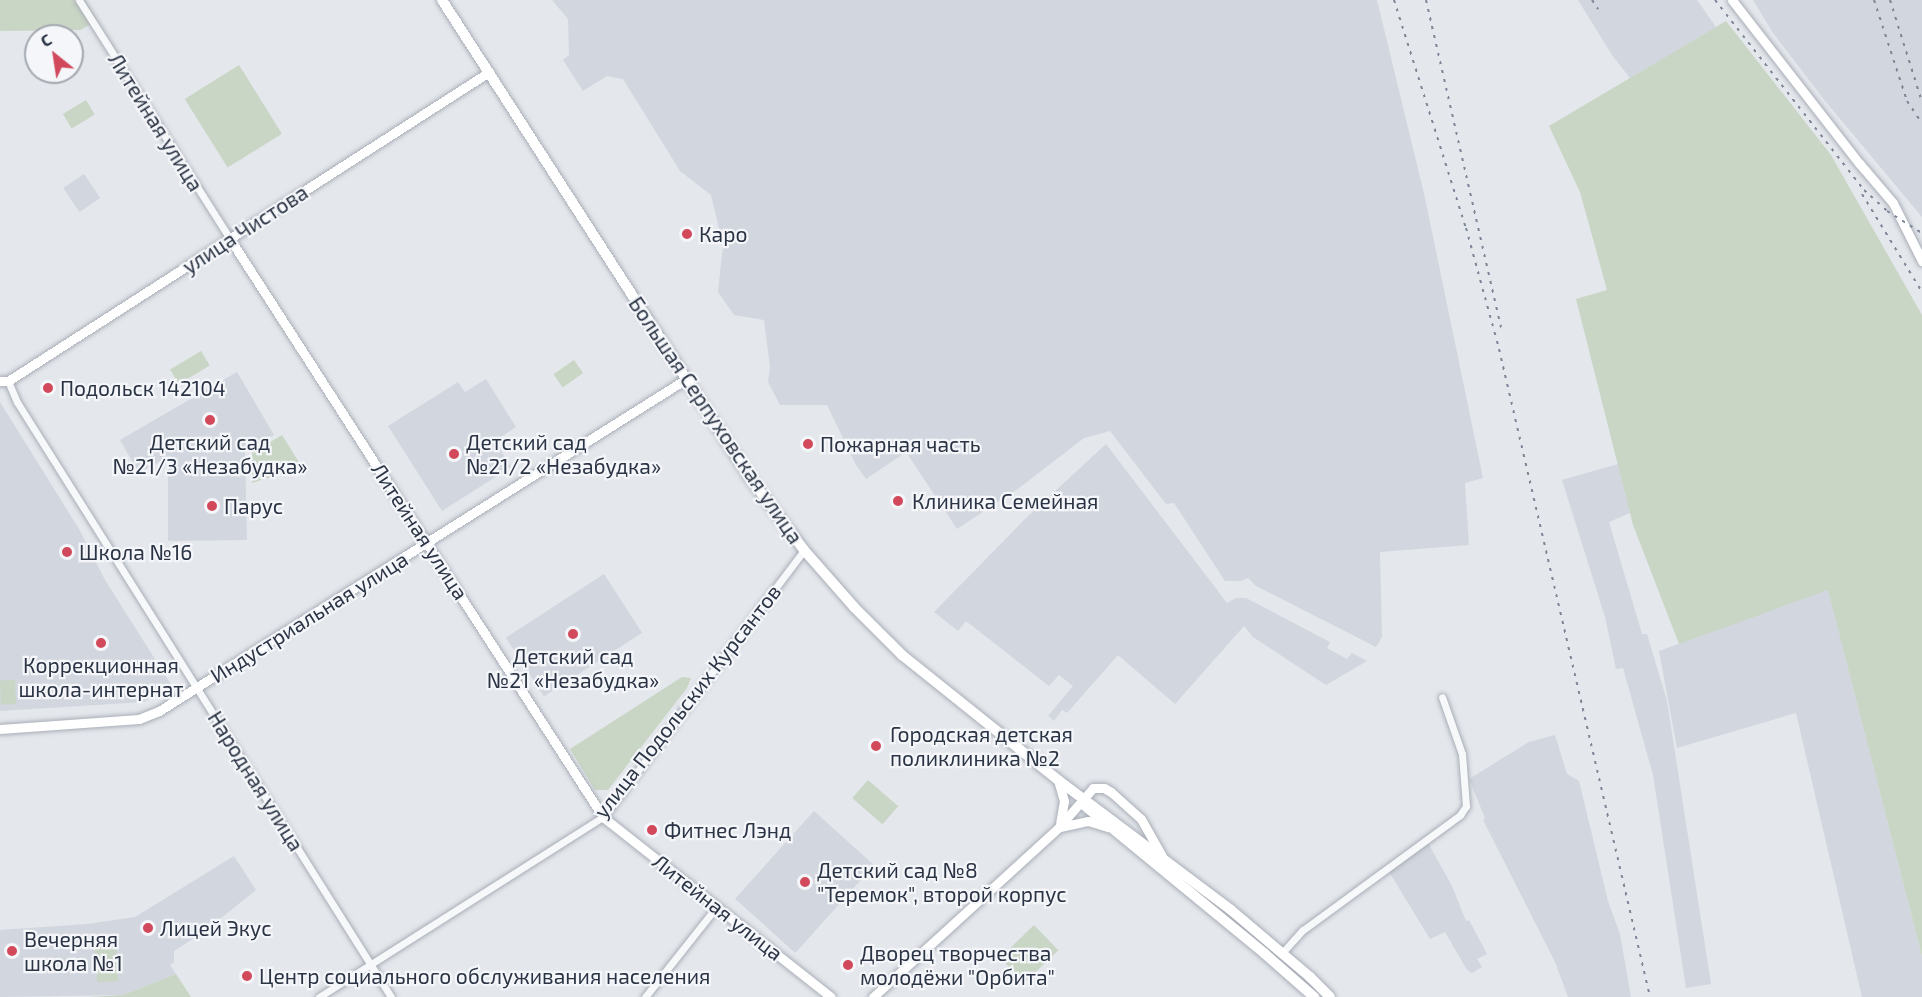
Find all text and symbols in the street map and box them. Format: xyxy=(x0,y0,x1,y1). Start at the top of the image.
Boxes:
north arrow xyxy=(24,24,84,84)
text: С xyxy=(37,29,55,50)
street label: Литейная улица xyxy=(103,48,209,196)
street label: улица Чистова xyxy=(178,179,312,279)
place label: Каро xyxy=(699,221,747,247)
marker: Каро xyxy=(680,227,694,241)
street label: Большая Серпуховская улица xyxy=(624,292,808,548)
place label: Подольск 142104 xyxy=(60,375,226,401)
marker: Подольск 142104 xyxy=(41,381,55,395)
marker: Детский сад №21/3 «Незабудка» xyxy=(203,413,217,427)
place label: Детский сад №21/3 «Незабудка» xyxy=(113,429,307,479)
place label: Детский сад №21/2 «Незабудка» xyxy=(466,429,661,479)
place label: Пожарная часть xyxy=(820,431,981,457)
marker: Пожарная часть xyxy=(801,437,815,451)
marker: Детский сад №21/2 «Незабудка» xyxy=(447,447,461,461)
street label: Литейная улица xyxy=(366,458,474,604)
place label: Клиника Семейная xyxy=(912,488,1098,514)
marker: Клиника Семейная xyxy=(889,492,907,510)
place label: Парус xyxy=(224,493,283,519)
marker: Парус xyxy=(205,499,219,513)
place label: Школа №16 xyxy=(79,539,192,565)
marker: Школа №16 xyxy=(60,545,74,559)
street label: Индустриальная улица xyxy=(206,546,412,688)
street label: улица Подольских Курсантов xyxy=(588,579,786,823)
marker: Детский сад №21 «Незабудка» xyxy=(566,627,580,641)
marker: Коррекционная школа-интернат xyxy=(94,636,108,650)
place label: Детский сад №21 «Незабудка» xyxy=(487,643,659,693)
place label: Коррекционная школа-интернат xyxy=(18,652,184,702)
street label: Народная улица xyxy=(203,706,309,856)
place label: Городская детская поликлиника №2 xyxy=(890,721,1073,771)
marker: Городская детская поликлиника №2 xyxy=(867,737,885,755)
place label: Фитнес Лэнд xyxy=(664,817,791,843)
marker: Фитнес Лэнд xyxy=(645,823,659,837)
street label: Литейная улица xyxy=(648,848,788,966)
place label: Детский сад №8 "Теремок", второй корпус xyxy=(817,857,1067,907)
marker: Детский сад №8 "Теремок", второй корпус xyxy=(798,875,812,889)
place label: Лицей Экус xyxy=(160,915,271,941)
marker: Лицей Экус xyxy=(141,921,155,935)
place label: Вечерняя школа №1 xyxy=(24,926,123,976)
place label: Дворец творчества молодёжи "Орбита" xyxy=(860,940,1055,990)
marker: Вечерняя школа №1 xyxy=(5,944,19,958)
marker: Дворец творчества молодёжи "Орбита" xyxy=(841,958,855,972)
place label: Центр социального обслуживания населения xyxy=(259,963,710,989)
marker: Центр социального обслуживания населения xyxy=(240,969,254,983)

